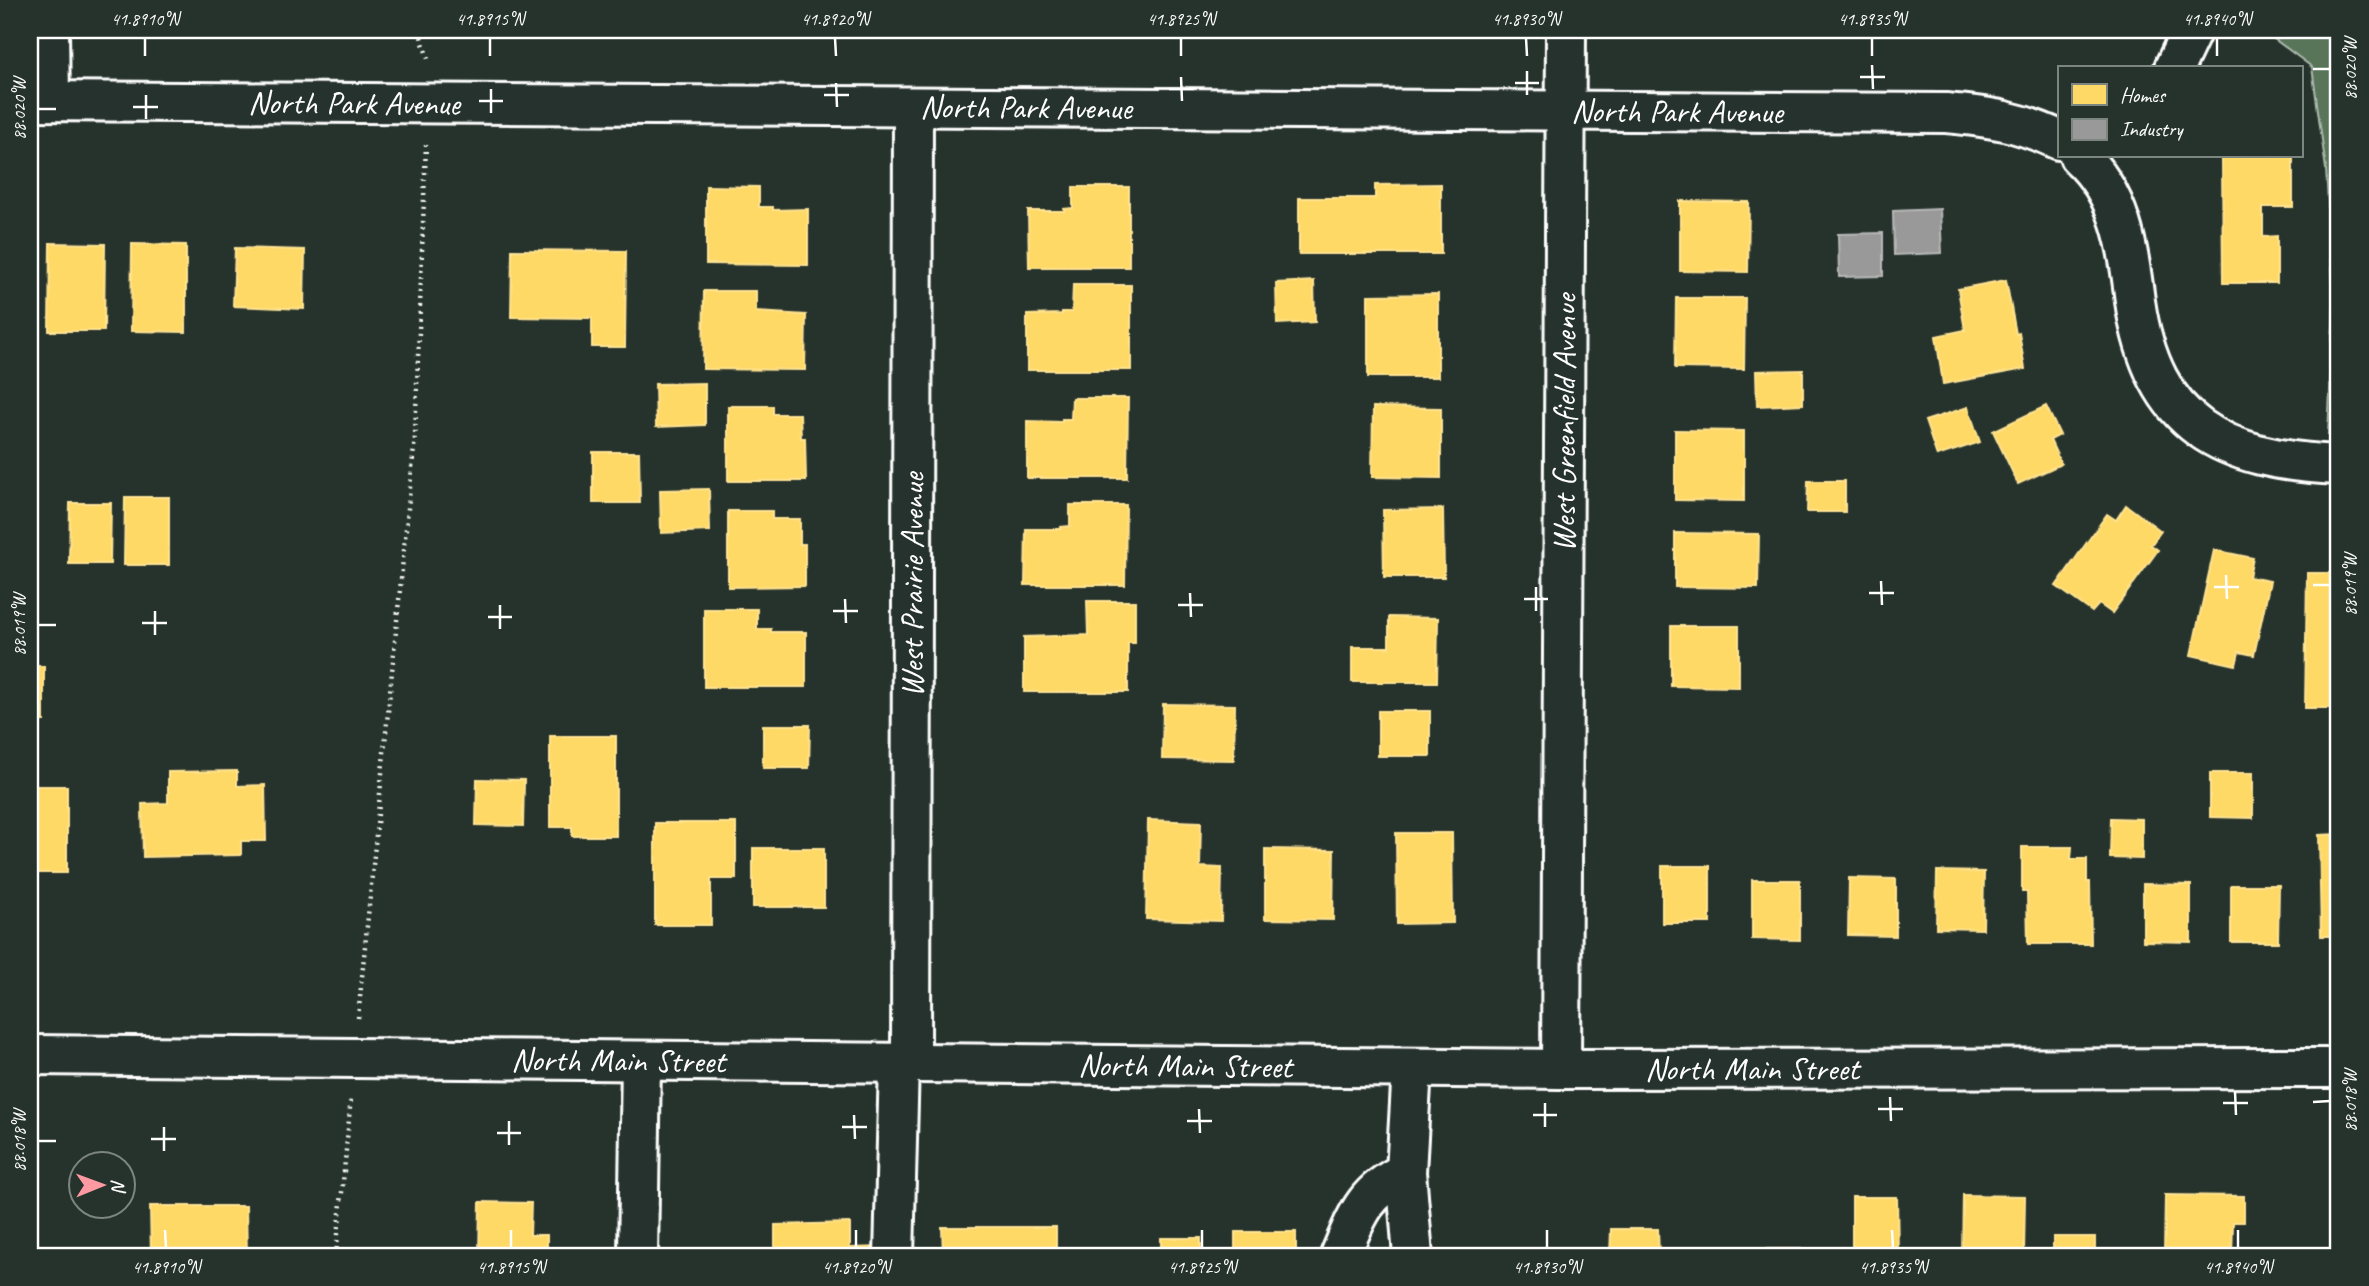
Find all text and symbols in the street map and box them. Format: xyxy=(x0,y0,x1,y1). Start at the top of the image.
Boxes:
text: 41.8910°N xyxy=(111,8,182,30)
text: 41.8915°N xyxy=(456,8,527,30)
text: 41.8920°N xyxy=(801,8,872,30)
text: 41.8925°N xyxy=(1147,8,1218,30)
text: 41.8930°N xyxy=(1492,8,1563,30)
text: 41.8935°N xyxy=(1838,8,1909,30)
text: 41.8940°N xyxy=(2183,8,2254,30)
text: 88.020°W xyxy=(2339,35,2361,100)
legend xyxy=(2058,66,2302,158)
text: 88.020°W xyxy=(8,75,30,140)
street label: North Park Avenue xyxy=(248,81,462,125)
text: Homes xyxy=(2120,82,2167,108)
street label: North Park Avenue xyxy=(920,86,1134,129)
street label: North Park Avenue xyxy=(1571,90,1785,133)
text: Industry xyxy=(2120,116,2184,142)
street label: West Greenfield Avenue xyxy=(1542,292,1586,552)
street label: West Prairie Avenue xyxy=(891,470,933,697)
text: 88.019°W xyxy=(2339,551,2361,616)
text: 88.019°W xyxy=(8,591,30,656)
street label: North Main Street xyxy=(511,1038,728,1082)
street label: North Main Street xyxy=(1078,1044,1295,1088)
street label: North Main Street xyxy=(1645,1048,1862,1090)
text: 88.018°W xyxy=(2339,1067,2361,1132)
text: 88.018°W xyxy=(8,1107,30,1172)
north arrow xyxy=(66,1150,136,1220)
text: N xyxy=(106,1179,130,1194)
text: 41.8910°N xyxy=(132,1256,203,1278)
text: 41.8915°N xyxy=(477,1256,548,1278)
text: 41.8920°N xyxy=(822,1256,893,1278)
text: 41.8925°N xyxy=(1168,1256,1239,1278)
text: 41.8930°N xyxy=(1513,1256,1584,1278)
text: 41.8935°N xyxy=(1859,1256,1930,1278)
text: 41.8940°N xyxy=(2204,1256,2275,1278)

